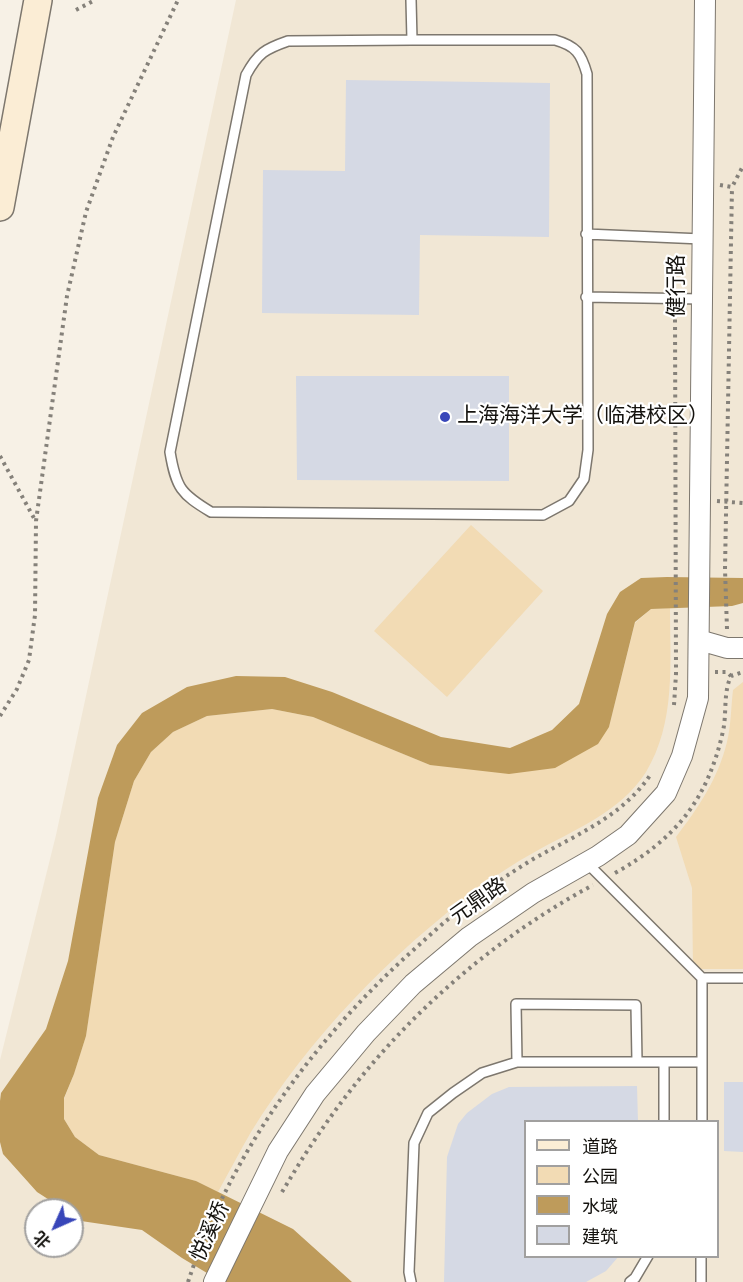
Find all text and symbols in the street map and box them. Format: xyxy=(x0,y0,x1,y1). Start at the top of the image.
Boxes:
street label: 健行路 xyxy=(665,255,691,317)
place label: 上海海洋大学（临港校区） xyxy=(457,404,709,430)
marker: 上海海洋大学（临港校区） xyxy=(438,410,452,424)
street label: 元鼎路 xyxy=(446,874,512,930)
legend xyxy=(524,1120,719,1258)
text: 道路 xyxy=(582,1136,618,1157)
text: 公园 xyxy=(582,1166,618,1187)
text: 水域 xyxy=(582,1196,618,1217)
north arrow xyxy=(24,1198,84,1258)
street label: 悦溪桥 xyxy=(186,1198,236,1266)
text: 建筑 xyxy=(582,1226,618,1247)
text: 北 xyxy=(30,1227,55,1252)

